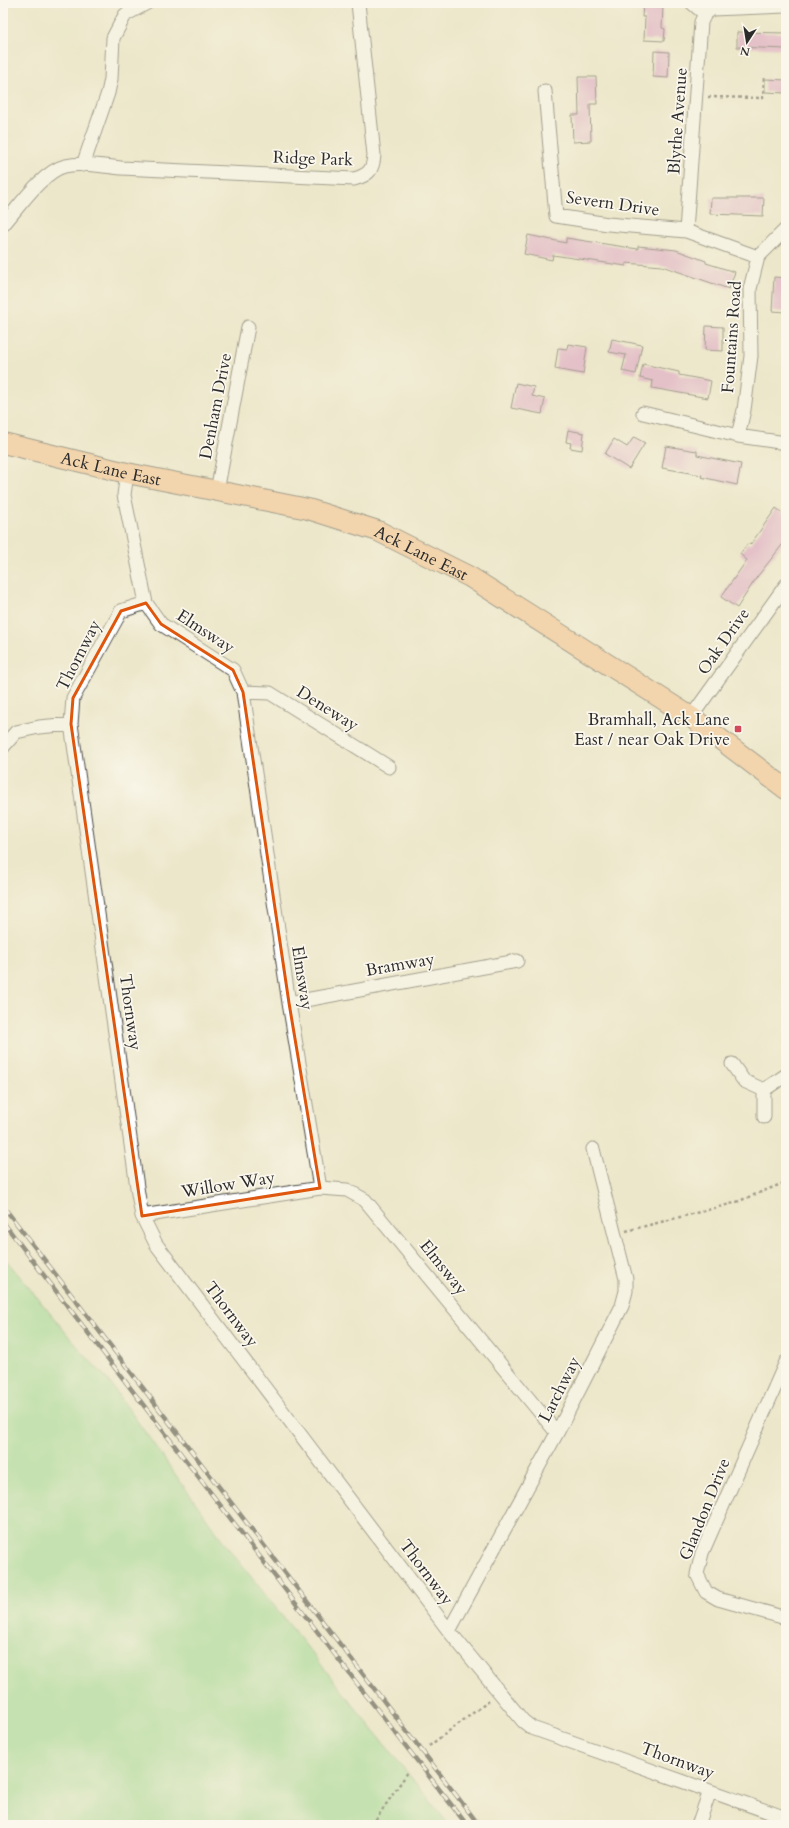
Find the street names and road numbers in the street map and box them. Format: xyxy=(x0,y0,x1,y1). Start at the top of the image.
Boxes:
street label: Blythe Avenue xyxy=(662,67,693,175)
street label: Ridge Park xyxy=(273,146,354,171)
street label: Severn Drive xyxy=(565,186,661,221)
street label: Fountains Road xyxy=(716,280,747,394)
street label: Denham Drive xyxy=(194,351,237,461)
street label: Ack Lane East xyxy=(58,446,164,492)
street label: Ack Lane East xyxy=(370,520,473,587)
street label: Oak Drive xyxy=(692,603,755,679)
street label: Elmsway xyxy=(172,604,239,659)
street label: Thornway xyxy=(51,616,106,695)
street label: Deneway xyxy=(292,680,363,736)
street label: Elmsway xyxy=(286,944,319,1012)
street label: Bramway xyxy=(364,947,436,982)
street label: Thornway xyxy=(114,972,147,1052)
street label: Willow Way xyxy=(179,1166,277,1203)
street label: Elmsway xyxy=(414,1235,473,1300)
street label: Thornway xyxy=(199,1277,264,1352)
street label: Larchway xyxy=(533,1352,586,1426)
street label: Glandon Drive xyxy=(674,1455,735,1564)
street label: Thornway xyxy=(394,1535,459,1610)
street label: Thornway xyxy=(638,1737,718,1784)

